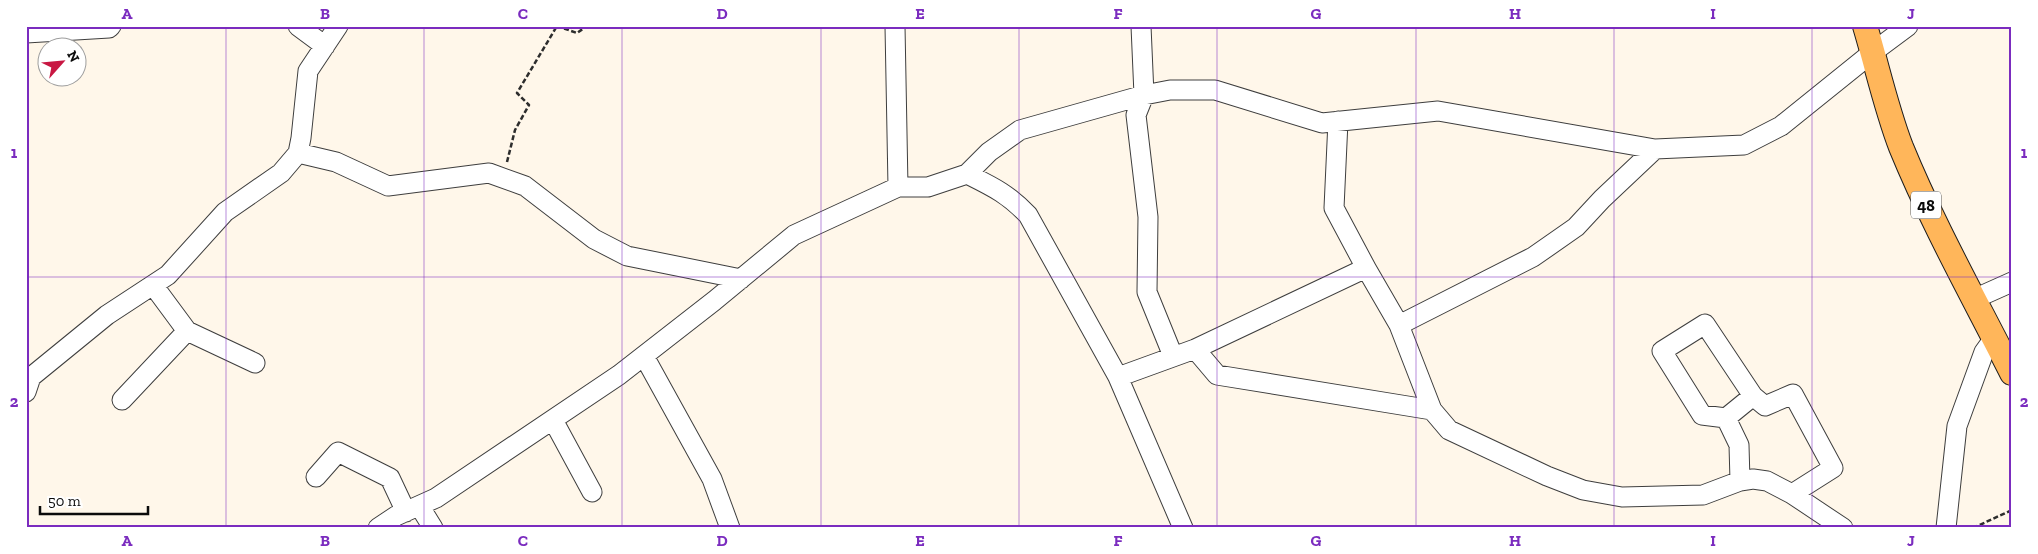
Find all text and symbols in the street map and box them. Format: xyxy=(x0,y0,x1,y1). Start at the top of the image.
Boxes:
text: A xyxy=(122,4,133,23)
text: B xyxy=(320,4,330,23)
text: C xyxy=(518,4,528,23)
text: D xyxy=(716,4,728,23)
text: E xyxy=(915,4,925,23)
text: F xyxy=(1113,4,1123,23)
text: G xyxy=(1311,4,1322,23)
text: H xyxy=(1509,4,1521,23)
text: I xyxy=(1710,4,1716,23)
text: J xyxy=(1907,4,1915,23)
north arrow xyxy=(38,38,88,88)
text: N xyxy=(63,48,83,65)
text: 1 xyxy=(11,143,18,162)
text: 1 xyxy=(2021,143,2028,162)
road number: 48 xyxy=(1911,192,1941,218)
text: 2 xyxy=(10,392,19,411)
text: 2 xyxy=(2020,392,2029,411)
scale bar xyxy=(40,484,148,516)
text: 50 m xyxy=(48,492,81,510)
text: A xyxy=(122,531,133,550)
text: B xyxy=(320,531,330,550)
text: C xyxy=(518,531,528,550)
text: D xyxy=(716,531,728,550)
text: E xyxy=(915,531,925,550)
text: F xyxy=(1113,531,1123,550)
text: G xyxy=(1311,531,1322,550)
text: H xyxy=(1509,531,1521,550)
text: I xyxy=(1710,531,1716,550)
text: J xyxy=(1907,531,1915,550)

